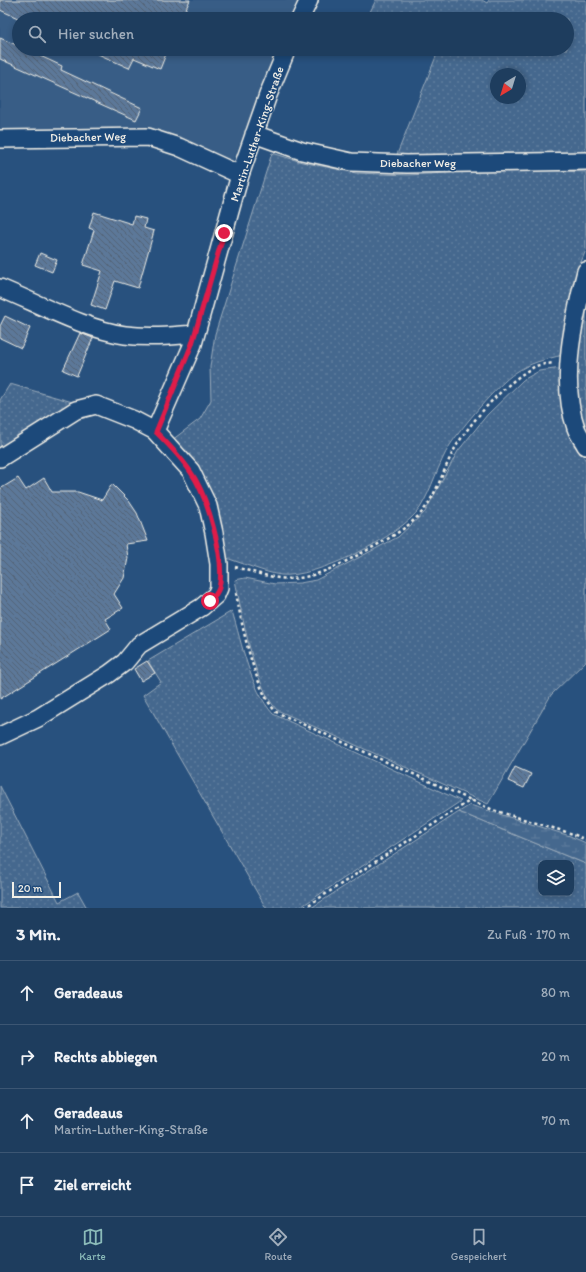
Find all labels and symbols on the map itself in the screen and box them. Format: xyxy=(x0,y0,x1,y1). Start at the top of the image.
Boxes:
street label: Martin-Luther-King-Straße xyxy=(227,64,287,203)
north arrow xyxy=(490,68,526,104)
street label: Diebacher Weg xyxy=(50,129,127,145)
street label: Diebacher Weg xyxy=(380,156,457,170)
route end xyxy=(215,224,233,242)
route start xyxy=(201,592,219,610)
scale bar xyxy=(12,880,61,899)

